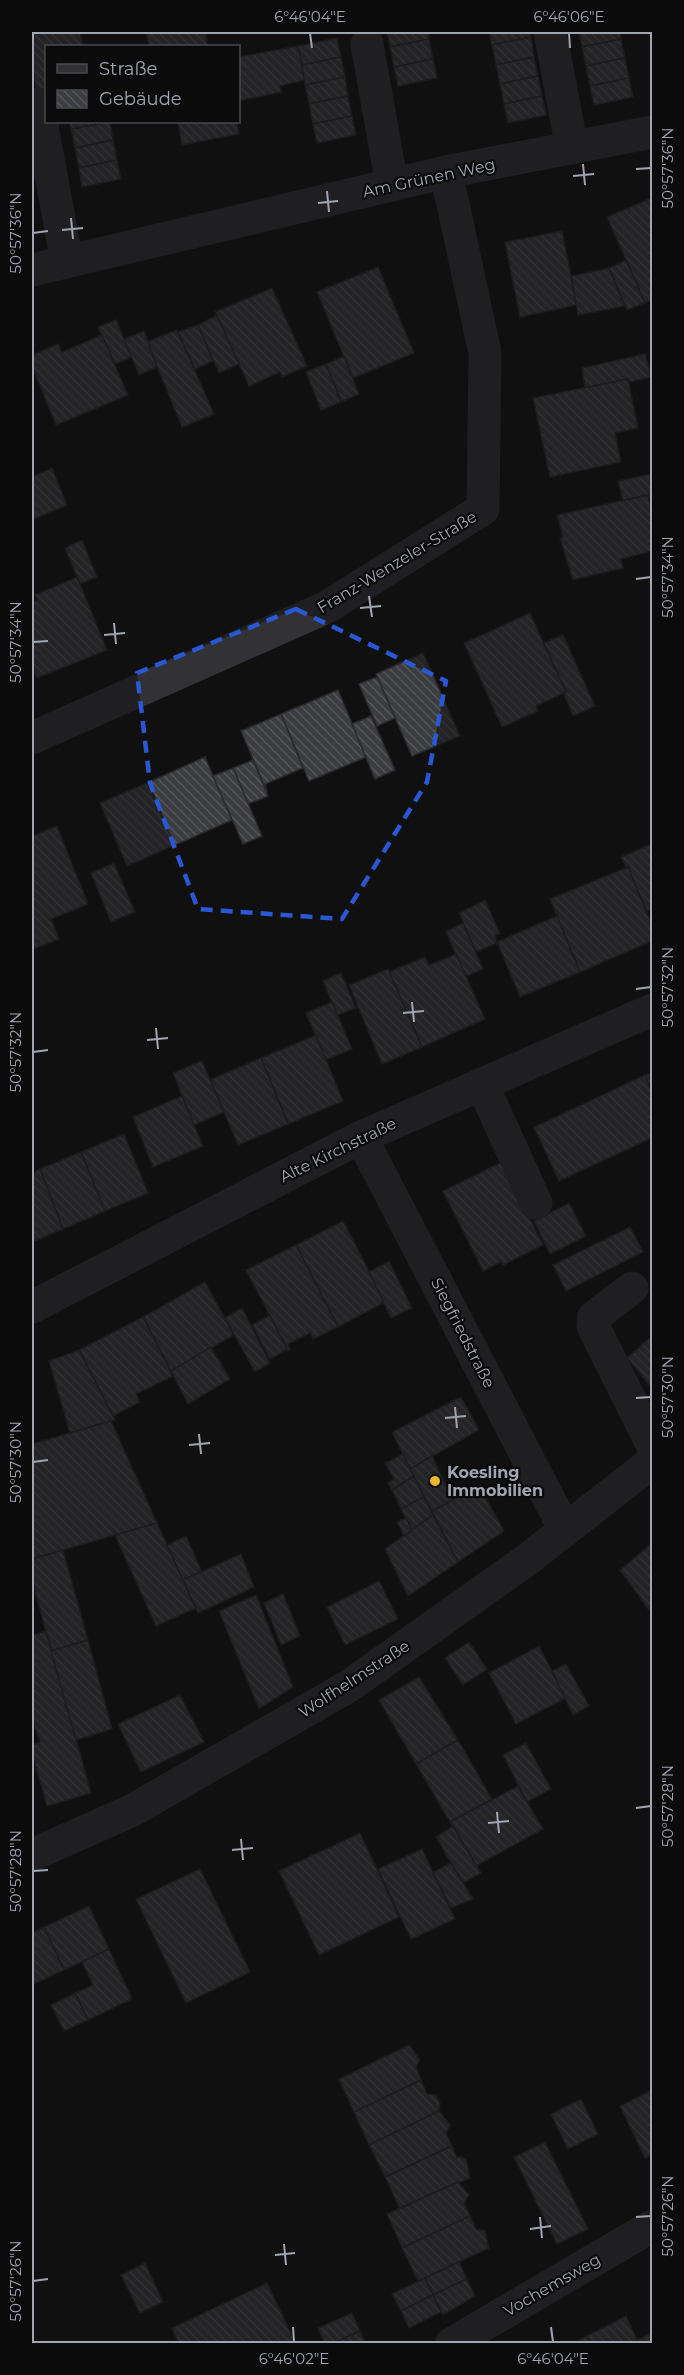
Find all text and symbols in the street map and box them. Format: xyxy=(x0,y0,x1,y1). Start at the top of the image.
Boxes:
text: 6°46'04"E xyxy=(274,7,346,26)
text: 6°46'06"E xyxy=(533,7,605,26)
legend xyxy=(45,45,240,123)
text: Straße xyxy=(99,58,158,80)
text: Gebäude xyxy=(99,88,182,110)
text: 50°57'36"N xyxy=(658,128,677,209)
street label: Am Grünen Weg xyxy=(361,155,497,201)
text: 50°57'36"N xyxy=(6,193,25,274)
street label: Franz-Wenzeler-Straße xyxy=(314,507,480,617)
text: 50°57'34"N xyxy=(658,536,677,618)
text: 50°57'34"N xyxy=(6,601,25,683)
text: 50°57'32"N xyxy=(658,947,677,1027)
text: 50°57'32"N xyxy=(6,1012,25,1092)
street label: Alte Kirchstraße xyxy=(277,1114,399,1186)
street label: Siegfriedstraße xyxy=(427,1275,499,1391)
text: 50°57'30"N xyxy=(658,1356,677,1438)
text: 50°57'30"N xyxy=(6,1421,25,1503)
place label: Koesling Immobilien xyxy=(447,1463,543,1500)
marker: Koesling Immobilien xyxy=(428,1474,442,1488)
street label: Wolfhelmstraße xyxy=(295,1636,413,1722)
text: 50°57'28"N xyxy=(658,1765,677,1847)
text: 50°57'28"N xyxy=(6,1830,25,1912)
text: 50°57'26"N xyxy=(658,2175,677,2257)
text: 50°57'26"N xyxy=(6,2240,25,2322)
street label: Vochemsweg xyxy=(500,2250,604,2320)
text: 6°46'02"E xyxy=(259,2349,329,2368)
text: 6°46'04"E xyxy=(517,2349,589,2368)

